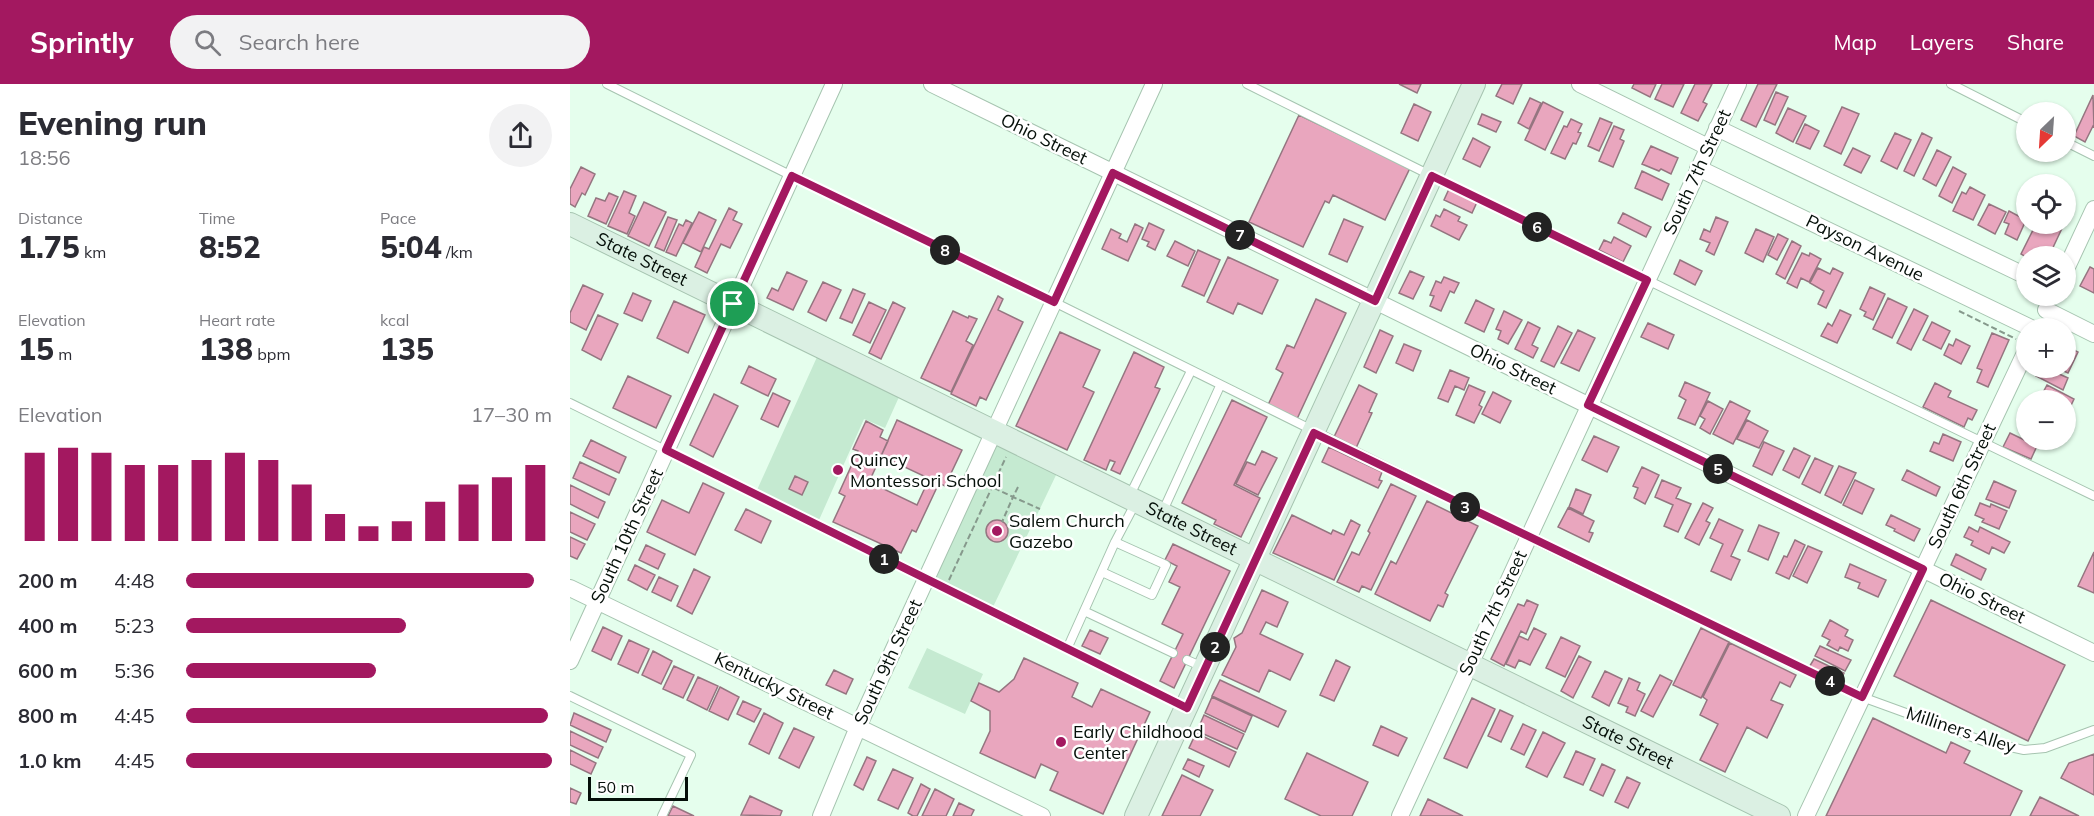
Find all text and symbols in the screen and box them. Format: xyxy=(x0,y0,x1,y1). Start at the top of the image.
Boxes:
search box xyxy=(170,15,590,69)
text: Sprintly xyxy=(30,25,134,60)
icon: search xyxy=(191,26,224,59)
text: Search here xyxy=(239,28,360,56)
text: Map xyxy=(1834,29,1877,55)
text: Layers xyxy=(1910,29,1974,55)
text: Share xyxy=(2007,29,2064,55)
text: Evening run xyxy=(18,102,207,143)
north arrow xyxy=(2016,102,2076,162)
map controls xyxy=(2016,102,2076,450)
button: share xyxy=(489,104,552,167)
street label: South 7th Street xyxy=(1657,106,1736,238)
street label: Ohio Street xyxy=(997,108,1091,169)
text: 18:56 xyxy=(18,145,71,170)
button: locate xyxy=(2016,174,2076,234)
text: Distance xyxy=(18,208,83,228)
text: Time xyxy=(199,208,235,228)
text: Pace xyxy=(380,208,416,228)
street label: Payson Avenue xyxy=(1802,209,1928,286)
pin: 6 xyxy=(1522,212,1552,242)
text: 6 xyxy=(1532,217,1542,237)
pin: 7 xyxy=(1225,220,1255,250)
text: 7 xyxy=(1235,225,1245,245)
street label: State Street xyxy=(593,227,692,291)
text: 1.75 xyxy=(18,228,80,266)
text: 8:52 xyxy=(199,228,261,266)
text: 5:04 xyxy=(380,228,442,266)
pin: 8 xyxy=(930,235,960,265)
text: 8 xyxy=(940,240,950,260)
text: km xyxy=(80,242,106,262)
text: /km xyxy=(442,242,473,262)
button: layers xyxy=(2016,246,2076,306)
pin xyxy=(707,278,758,329)
icon: arrive xyxy=(716,287,749,320)
text: Elevation xyxy=(18,310,86,330)
text: Heart rate xyxy=(199,310,275,330)
text: kcal xyxy=(380,310,409,330)
button: + xyxy=(2016,318,2076,378)
text: 15 xyxy=(18,330,54,368)
text: 138 xyxy=(199,330,253,368)
text: 135 xyxy=(380,330,434,368)
street label: Ohio Street xyxy=(1466,338,1560,399)
text: m xyxy=(54,344,72,364)
text: bpm xyxy=(253,344,290,364)
button: − xyxy=(2016,390,2076,450)
text: Elevation xyxy=(18,402,103,427)
text: 17–30 m xyxy=(471,402,552,427)
street label: South 6th Street xyxy=(1922,420,2001,552)
place label: Quincy Montessori School xyxy=(850,448,1001,492)
pin: 5 xyxy=(1703,454,1733,484)
text: 5 xyxy=(1713,459,1723,479)
marker: Quincy Montessori School xyxy=(831,463,845,477)
street label: South 10th Street xyxy=(585,465,668,607)
pin: 3 xyxy=(1450,492,1480,522)
street label: State Street xyxy=(1142,496,1241,560)
text: 3 xyxy=(1460,497,1470,517)
place label: Salem Church Gazebo xyxy=(1009,509,1125,553)
marker: Salem Church Gazebo xyxy=(990,524,1004,538)
pin: 1 xyxy=(869,544,899,574)
street label: South 7th Street xyxy=(1453,547,1532,679)
text: 1 xyxy=(879,549,889,569)
street label: Ohio Street xyxy=(1935,567,2029,628)
text: 200 m xyxy=(18,568,77,593)
text: 4:48 xyxy=(114,568,155,593)
street label: South 9th Street xyxy=(848,596,927,728)
text: 400 m xyxy=(18,613,77,638)
text: 5:23 xyxy=(114,613,155,638)
pin: 2 xyxy=(1200,632,1230,662)
text: 2 xyxy=(1210,637,1220,657)
street label: Kentucky Street xyxy=(711,647,838,724)
text: 600 m xyxy=(18,658,77,683)
text: 5:36 xyxy=(114,658,155,683)
pin: 4 xyxy=(1815,666,1845,696)
text: 4 xyxy=(1825,671,1835,691)
street label: Milliners Alley xyxy=(1903,701,2019,758)
text: 800 m xyxy=(18,703,77,728)
text: 4:45 xyxy=(114,703,155,728)
street label: State Street xyxy=(1579,710,1678,774)
place label: Early Childhood Center xyxy=(1073,720,1203,764)
marker: Early Childhood Center xyxy=(1054,735,1068,749)
text: 1.0 km xyxy=(18,748,81,773)
text: 4:45 xyxy=(114,748,155,773)
scale bar xyxy=(588,774,688,802)
text: 50 m xyxy=(597,777,634,797)

